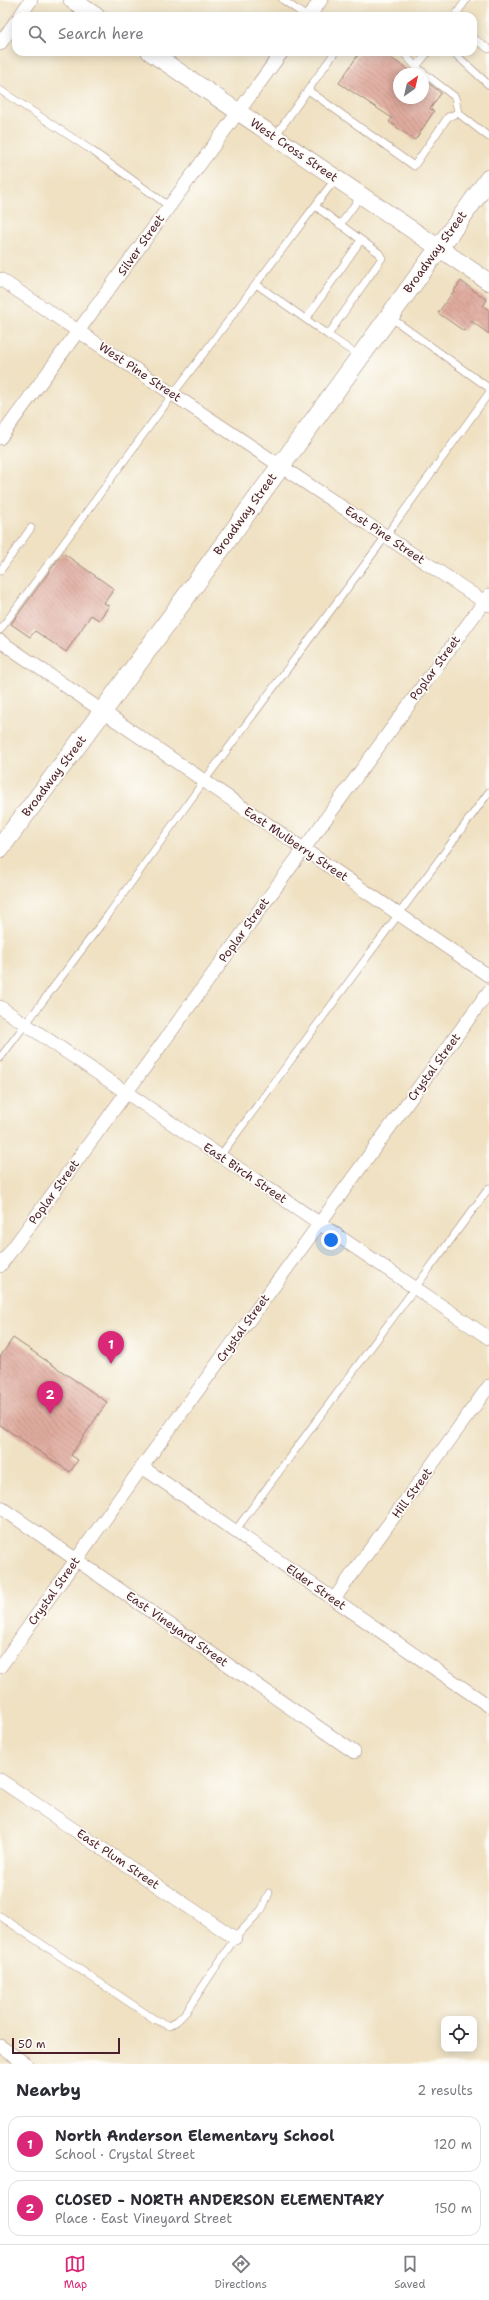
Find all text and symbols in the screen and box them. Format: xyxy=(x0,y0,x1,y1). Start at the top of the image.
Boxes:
search box xyxy=(12,12,477,56)
icon: search xyxy=(26,23,48,45)
text: Search here xyxy=(58,24,144,44)
north arrow xyxy=(393,68,429,104)
street label: West Cross Street xyxy=(247,115,341,185)
street label: Broadway Street xyxy=(400,208,470,296)
street label: Silver Street xyxy=(114,211,168,279)
street label: West Pine Street xyxy=(96,338,184,406)
street label: Broadway Street xyxy=(210,470,280,558)
street label: East Pine Street xyxy=(342,502,428,568)
street label: Poplar Street xyxy=(406,632,464,704)
street label: Broadway Street xyxy=(18,732,90,820)
street label: East Mulberry Street xyxy=(241,803,351,885)
street label: Poplar Street xyxy=(215,894,273,966)
street label: Crystal Street xyxy=(404,1030,464,1104)
street label: East Birch Street xyxy=(200,1139,290,1207)
street label: Poplar Street xyxy=(25,1156,83,1228)
your location xyxy=(321,1230,341,1250)
street label: Crystal Street xyxy=(213,1291,273,1365)
pin: 1 xyxy=(98,1331,124,1364)
pin: 2 xyxy=(37,1381,63,1414)
street label: Hill Street xyxy=(388,1465,436,1521)
street label: Crystal Street xyxy=(24,1554,84,1628)
street label: Elder Street xyxy=(283,1560,349,1614)
street label: East Vineyard Street xyxy=(123,1588,231,1670)
street label: East Plum Street xyxy=(73,1825,163,1893)
map controls xyxy=(441,2016,477,2052)
button: locate xyxy=(441,2016,477,2052)
scale bar xyxy=(12,2036,120,2055)
text: 50 m xyxy=(18,2037,46,2052)
text: Nearby xyxy=(16,2079,81,2101)
text: 2 results xyxy=(417,2082,473,2099)
text: North Anderson Elementary School xyxy=(55,2126,334,2146)
text: 1 xyxy=(27,2136,33,2153)
text: 120 m xyxy=(434,2136,472,2153)
text: School · Crystal Street xyxy=(55,2146,195,2163)
text: CLOSED - NORTH ANDERSON ELEMENTARY xyxy=(55,2190,384,2210)
text: 2 xyxy=(25,2200,35,2217)
text: 150 m xyxy=(434,2200,472,2217)
text: Place · East Vineyard Street xyxy=(55,2210,232,2227)
tab: Map xyxy=(64,2253,87,2292)
tab: Directions xyxy=(214,2253,267,2292)
tab: Saved xyxy=(394,2253,425,2292)

